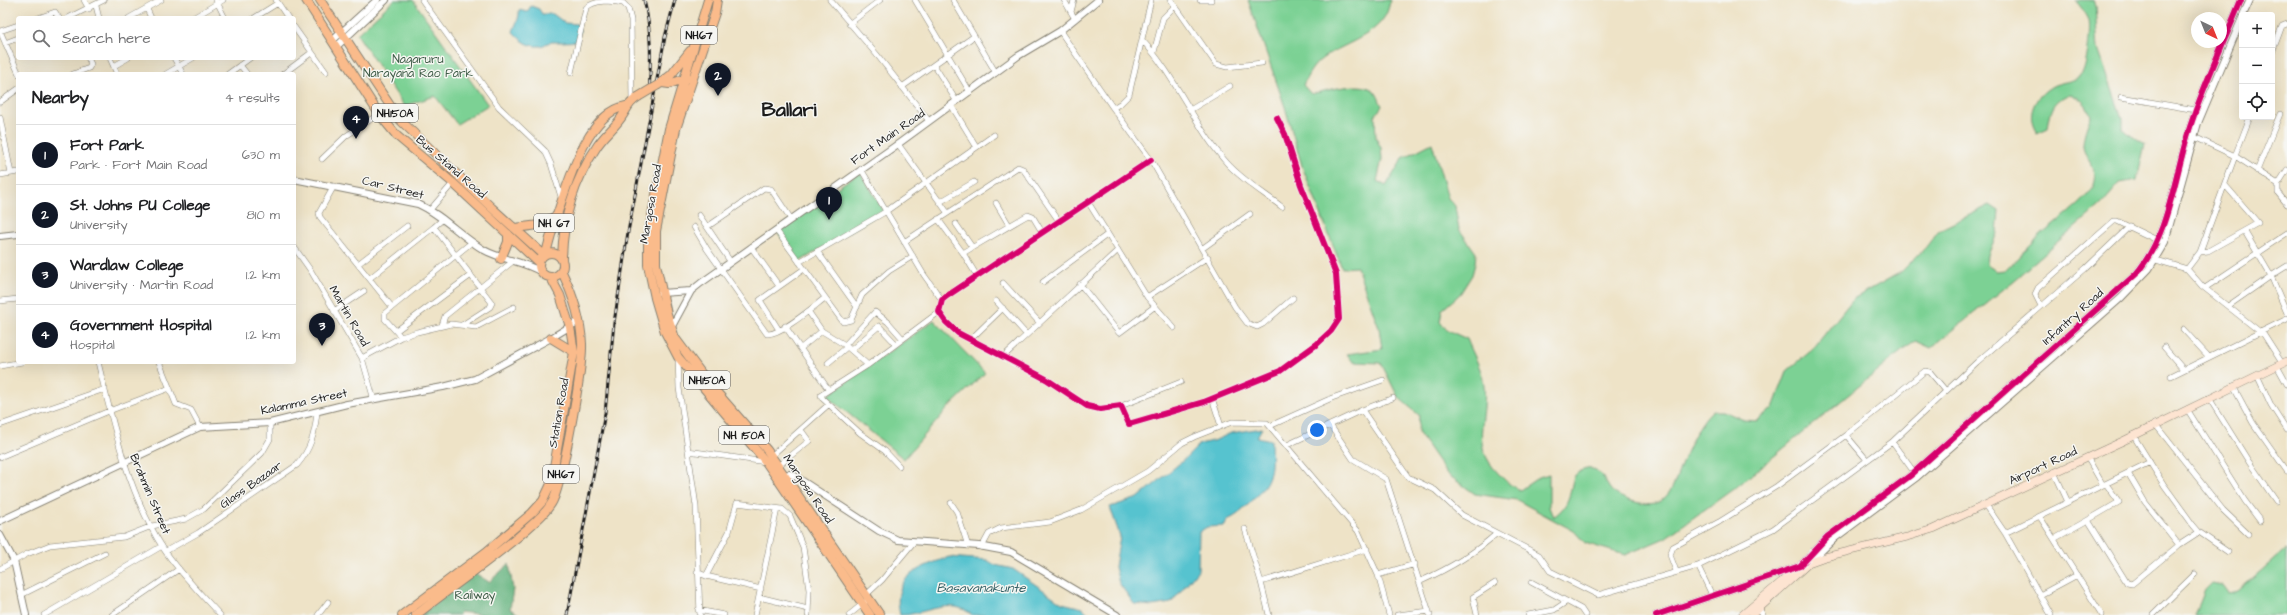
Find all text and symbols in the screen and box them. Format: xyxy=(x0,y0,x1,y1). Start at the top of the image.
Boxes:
north arrow xyxy=(2191,12,2227,48)
map controls xyxy=(2239,12,2275,120)
button: + xyxy=(2239,12,2275,48)
search box xyxy=(16,16,296,60)
road number: NH67 xyxy=(681,26,717,44)
icon: search xyxy=(30,27,52,49)
text: Search here xyxy=(62,28,151,49)
button: − xyxy=(2239,48,2275,84)
park label: Nagaruru Narayana Rao Park xyxy=(363,51,474,83)
pin: 2 xyxy=(705,63,731,96)
button: locate xyxy=(2239,84,2275,120)
text: Nearby xyxy=(32,86,89,110)
text: 4 results xyxy=(225,89,280,107)
district label: Ballari xyxy=(762,96,817,124)
road number: NH150A xyxy=(372,104,418,122)
street label: Fort Main Road xyxy=(847,105,929,169)
pin: 4 xyxy=(343,106,369,139)
street label: Bus Stand Road xyxy=(412,132,490,202)
text: Fort Park xyxy=(70,135,144,156)
text: 1 xyxy=(44,146,46,164)
text: 630 m xyxy=(242,146,280,164)
text: Park · Fort Main Road xyxy=(70,156,207,174)
street label: Margosa Road xyxy=(636,163,667,245)
street label: Car Street xyxy=(360,172,426,204)
pin: 1 xyxy=(816,187,842,220)
text: St. Johns PU College xyxy=(70,195,210,216)
text: 2 xyxy=(41,206,49,224)
text: 810 m xyxy=(246,206,280,224)
road number: NH 67 xyxy=(534,214,574,232)
text: University xyxy=(70,216,128,234)
text: Wardlaw College xyxy=(70,255,184,276)
text: 3 xyxy=(42,266,48,284)
text: 1.2 km xyxy=(246,266,280,284)
text: University · Martin Road xyxy=(70,276,213,294)
street label: Martin Road xyxy=(325,282,373,350)
street label: Infantry Road xyxy=(2039,285,2108,350)
pin: 3 xyxy=(309,313,335,346)
text: Government Hospital xyxy=(70,315,212,336)
text: 4 xyxy=(41,326,49,344)
text: 1.2 km xyxy=(246,326,280,344)
text: Hospital xyxy=(70,336,115,354)
road number: NH150A xyxy=(684,371,730,389)
street label: Station Road xyxy=(545,377,573,449)
street label: Kalamma Street xyxy=(259,385,349,419)
your location xyxy=(1307,420,1327,440)
road number: NH 150A xyxy=(719,426,769,444)
street label: Airport Road xyxy=(2006,443,2080,489)
street label: Brahmin Street xyxy=(125,451,175,537)
street label: Margosa Road xyxy=(778,451,837,528)
street label: Glass Bazaar xyxy=(216,457,286,513)
road number: NH67 xyxy=(543,465,579,483)
water label: Basavanakunte xyxy=(937,579,1026,597)
park label: Railway xyxy=(455,587,496,605)

